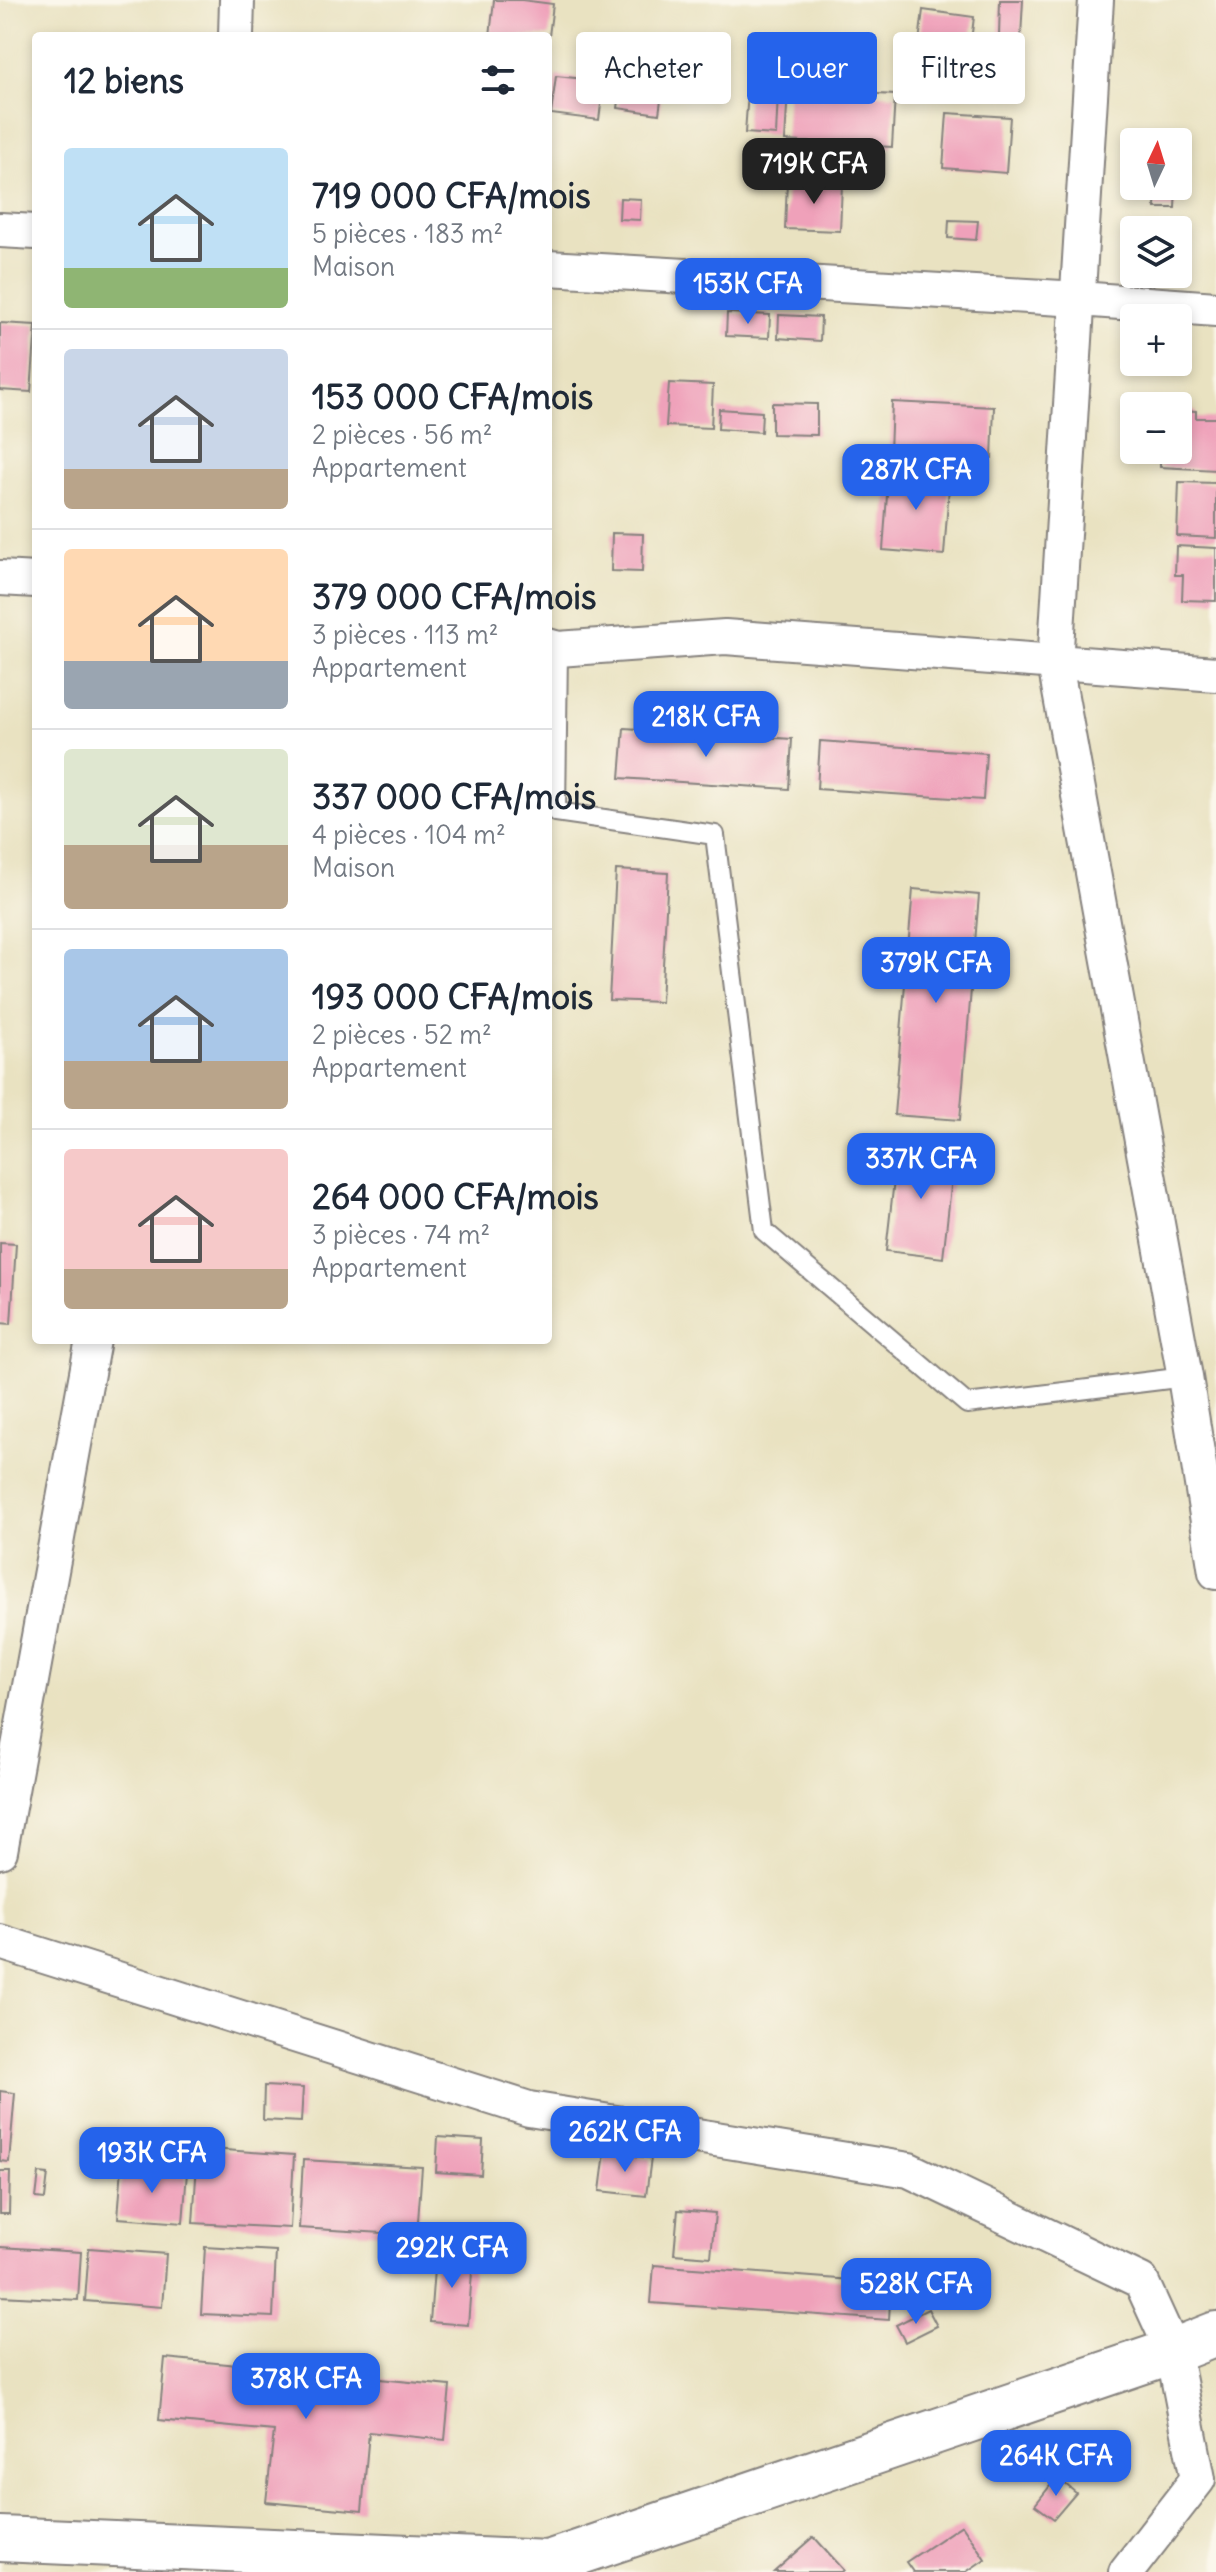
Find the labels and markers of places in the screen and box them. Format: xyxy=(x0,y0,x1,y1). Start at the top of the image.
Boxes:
pin: 719K CFA xyxy=(731,138,897,206)
pin: 153K CFA xyxy=(665,258,831,326)
pin: 287K CFA xyxy=(833,444,999,512)
pin: 218K CFA xyxy=(623,691,789,759)
pin: 379K CFA xyxy=(853,937,1019,1005)
pin: 337K CFA xyxy=(838,1133,1004,1201)
pin: 262K CFA xyxy=(542,2106,708,2174)
pin: 193K CFA xyxy=(69,2127,235,2195)
pin: 292K CFA xyxy=(369,2222,535,2290)
pin: 528K CFA xyxy=(833,2258,999,2326)
pin: 378K CFA xyxy=(223,2353,389,2421)
pin: 264K CFA xyxy=(973,2430,1139,2498)

